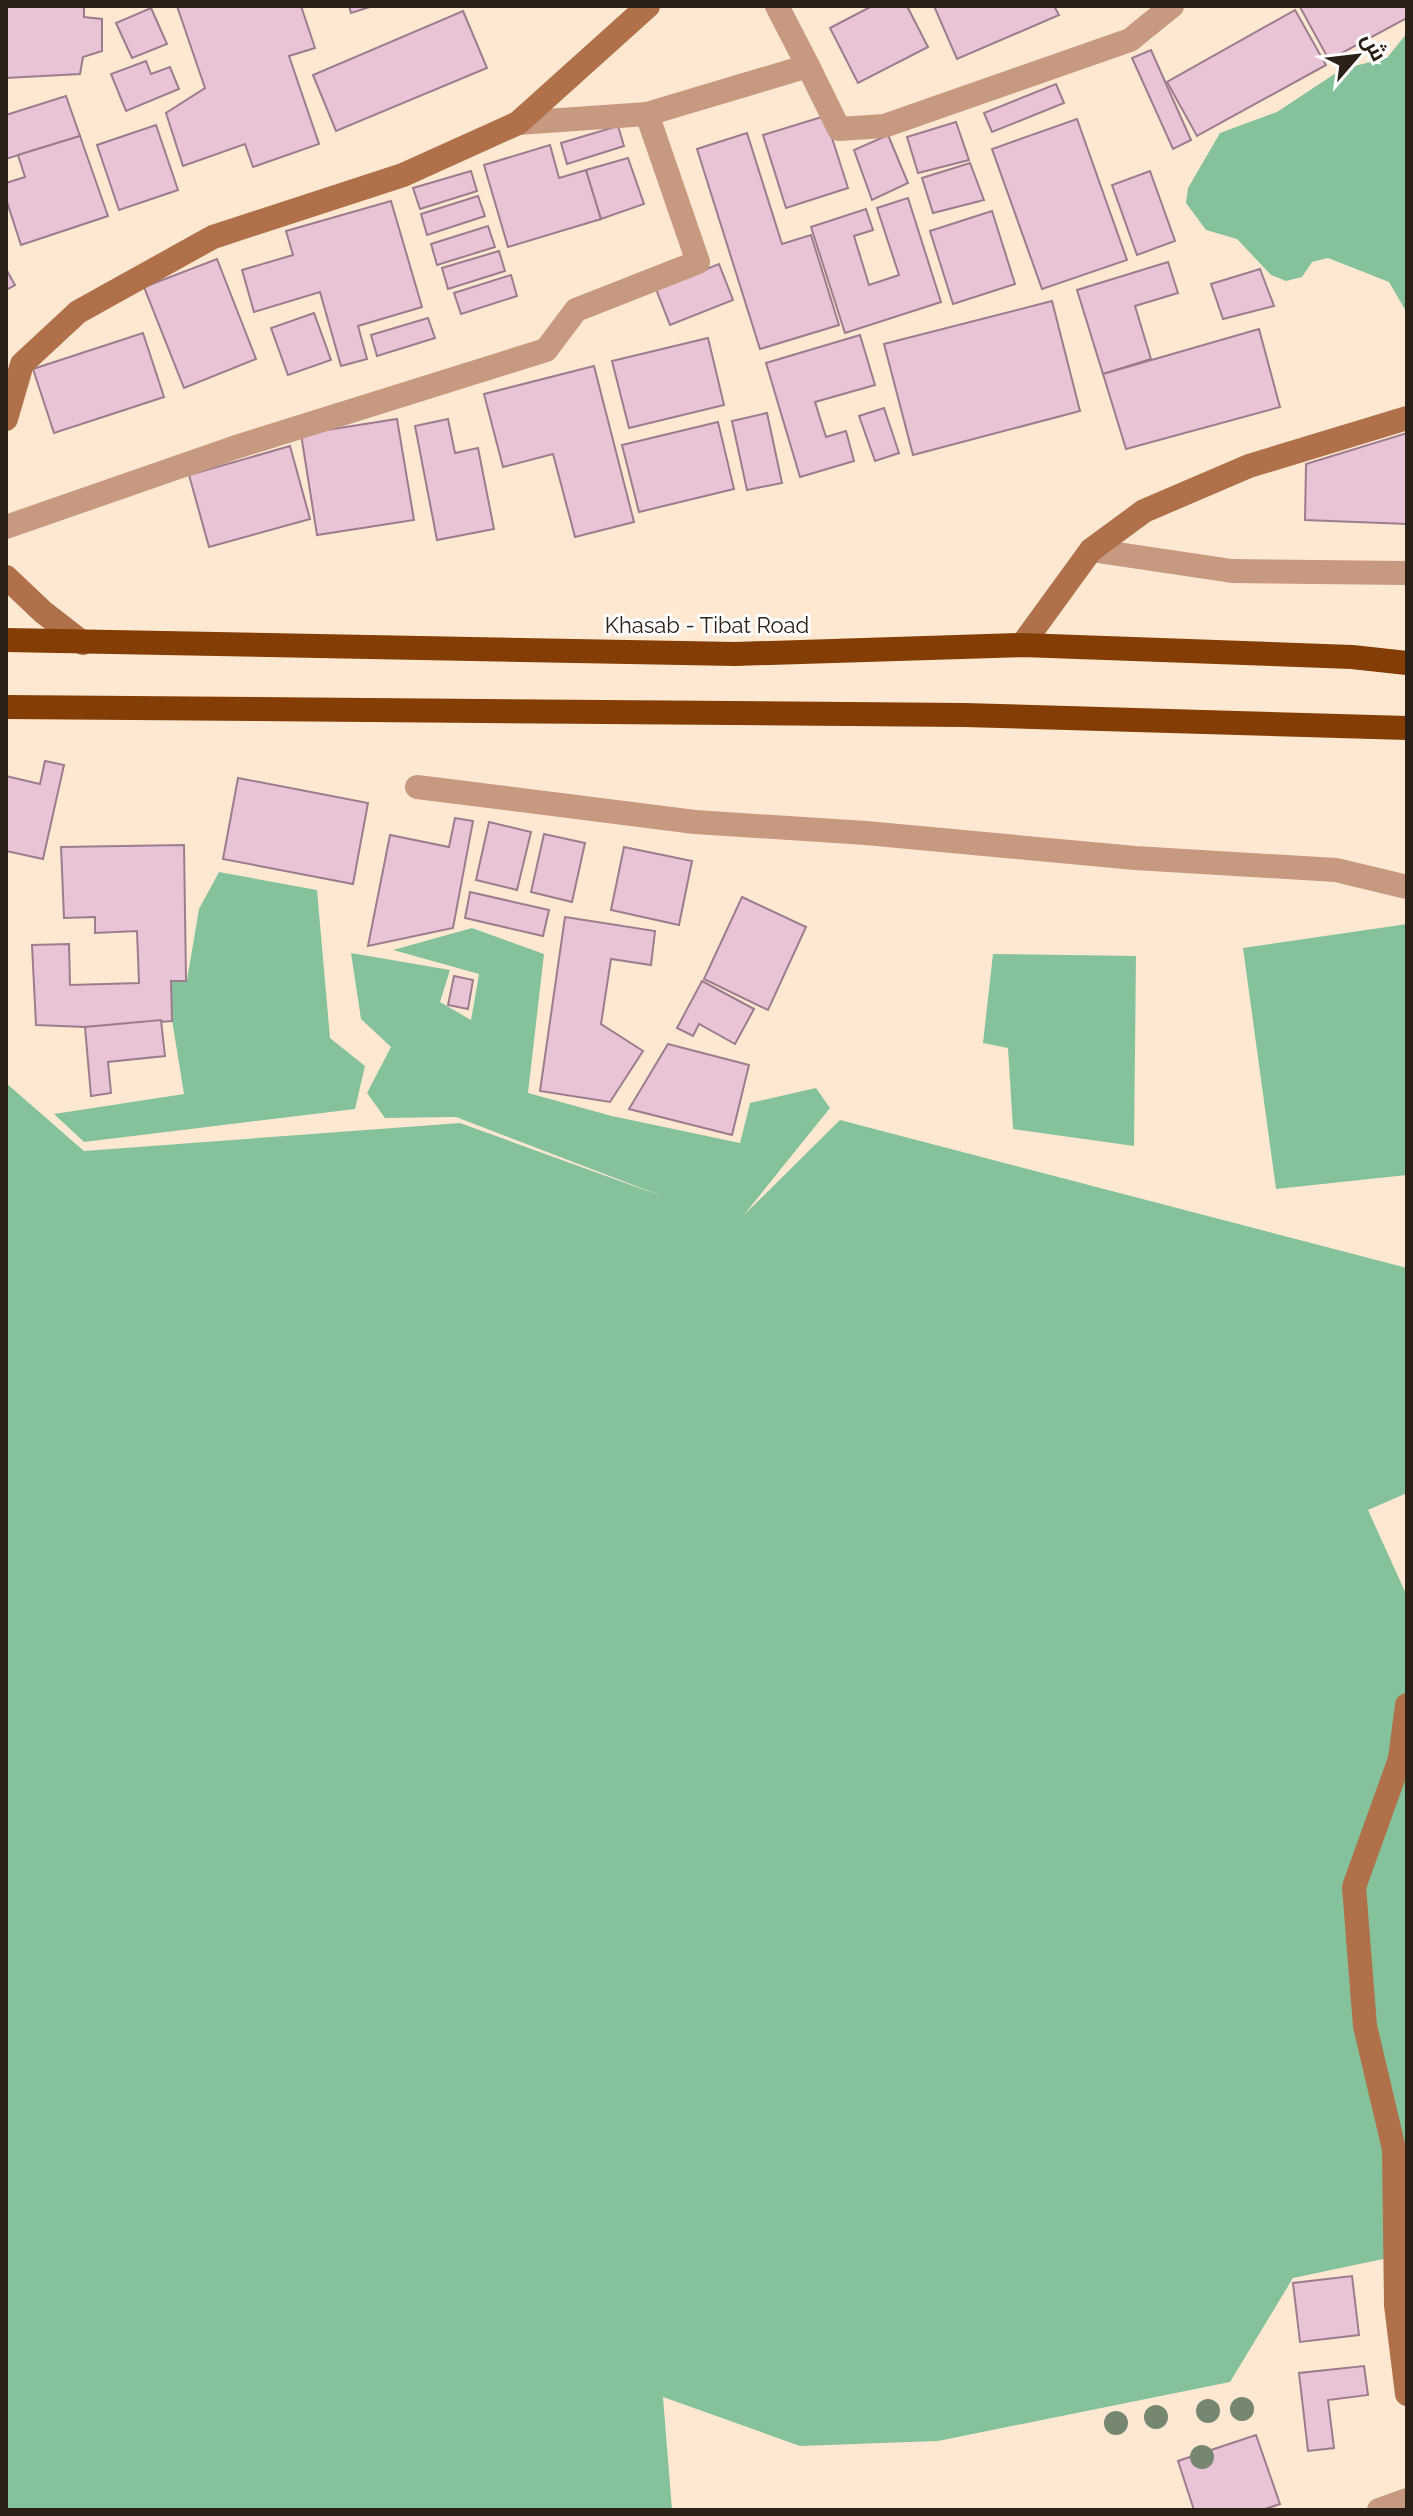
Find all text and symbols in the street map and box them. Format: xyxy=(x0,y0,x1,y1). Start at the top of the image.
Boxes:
north arrow xyxy=(1317,16,1397,96)
text: ش xyxy=(1356,28,1393,66)
street label: Khasab - Tibat Road xyxy=(605,612,809,638)

